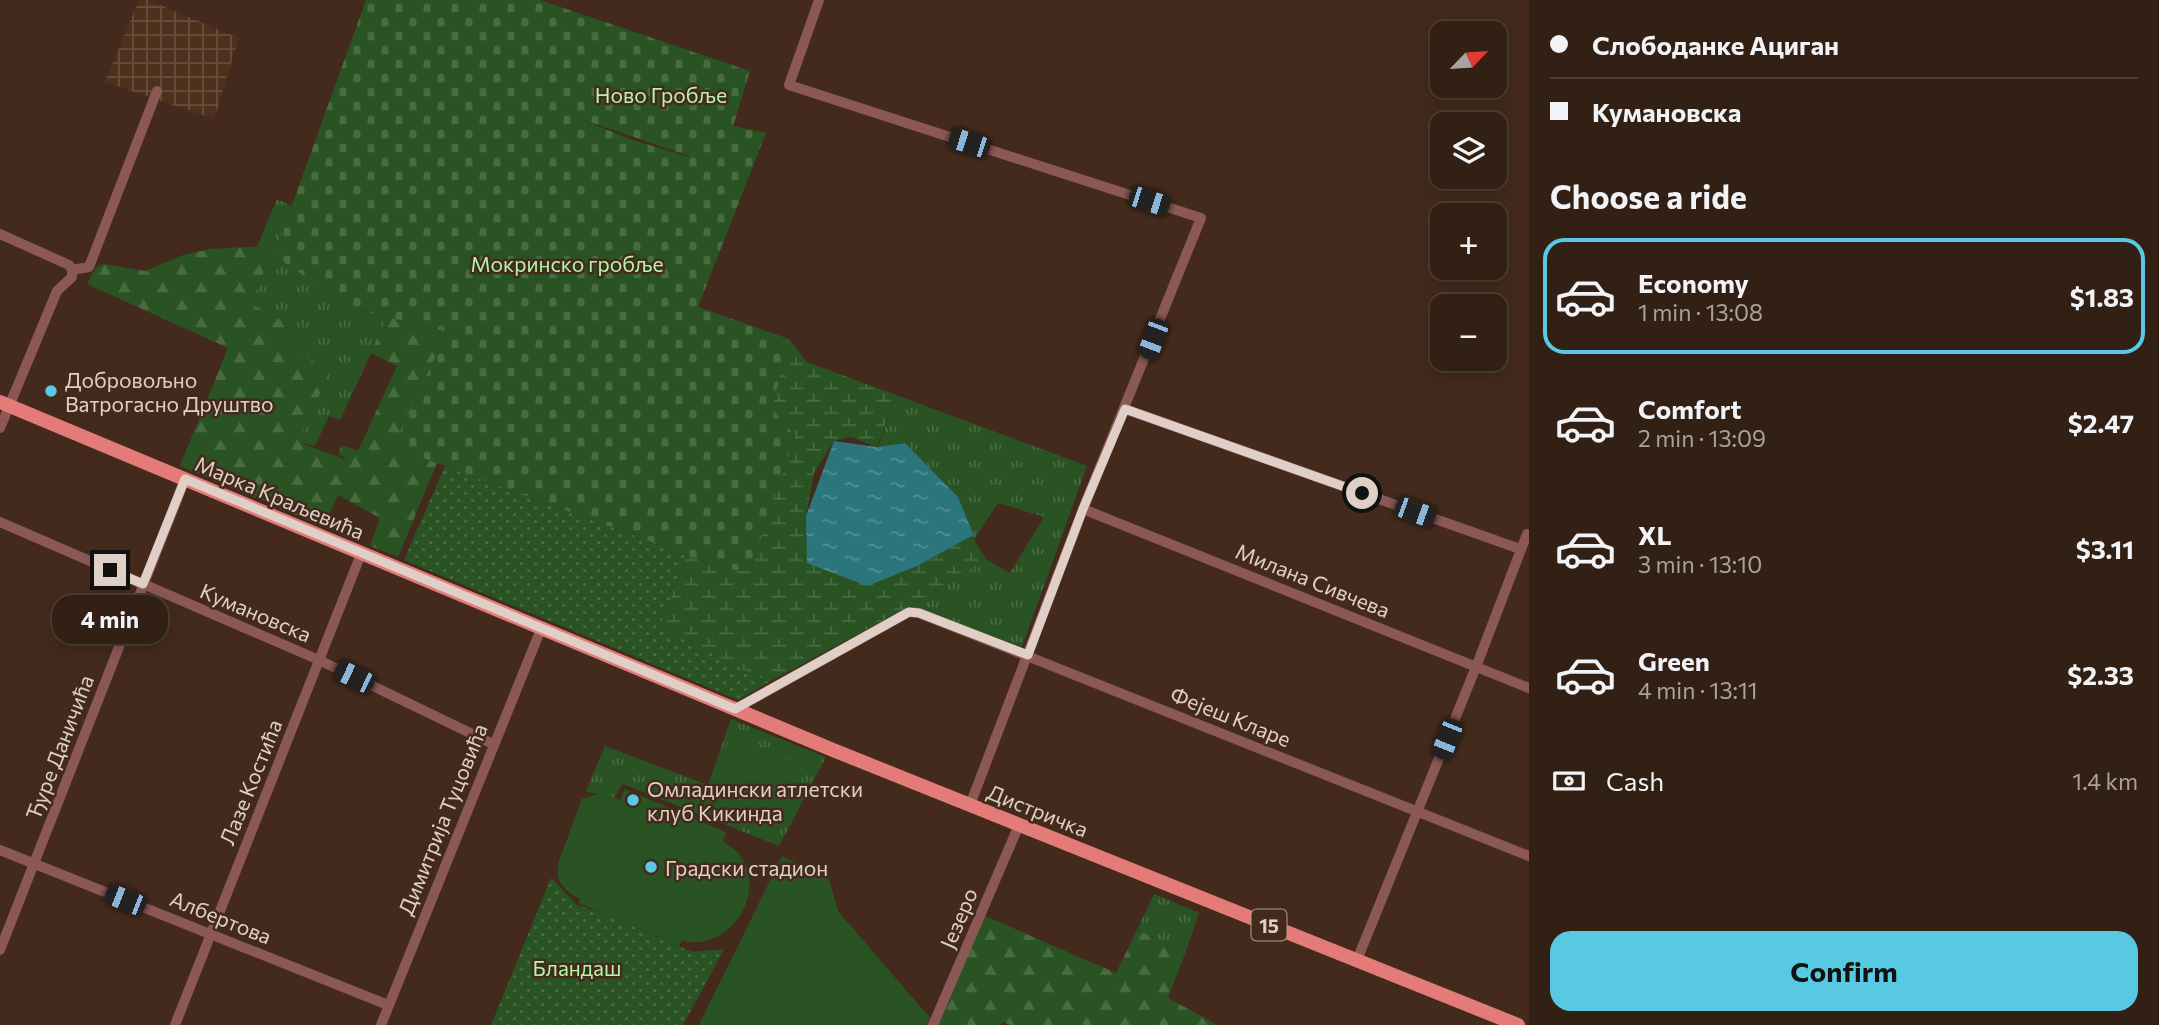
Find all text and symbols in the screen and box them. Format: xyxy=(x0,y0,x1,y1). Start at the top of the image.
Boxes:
north arrow xyxy=(1430,21,1507,98)
map controls xyxy=(1430,21,1507,371)
text: Слободанке Ациган xyxy=(1592,29,1839,60)
park label: Ново Гробље xyxy=(595,82,727,107)
text: Кумановска xyxy=(1592,96,1741,127)
button: layers xyxy=(1430,112,1507,189)
car xyxy=(946,127,993,159)
text: Choose a ride xyxy=(1550,176,1747,216)
car xyxy=(1126,185,1173,217)
button: + xyxy=(1430,203,1507,280)
park label: Мокринско гробље xyxy=(470,251,664,276)
icon: car xyxy=(1554,265,1617,328)
text: Economy xyxy=(1638,267,1749,298)
text: $1.83 xyxy=(2070,281,2134,312)
button: − xyxy=(1430,294,1507,371)
text: 1 min · 13:08 xyxy=(1638,298,1763,326)
car xyxy=(1136,316,1171,362)
place label: Добровољно Ватрогасно Друштво xyxy=(65,367,274,416)
marker: Добровољно Ватрогасно Друштво xyxy=(43,383,59,399)
icon: car xyxy=(1554,391,1617,454)
text: Comfort xyxy=(1638,393,1741,424)
text: $2.47 xyxy=(2068,407,2134,438)
text: 2 min · 13:09 xyxy=(1638,424,1766,452)
street label: Марка Краљевића xyxy=(192,450,368,544)
route start xyxy=(1346,477,1378,509)
car xyxy=(1392,495,1439,529)
icon: car xyxy=(1554,517,1617,580)
text: XL xyxy=(1638,519,1672,550)
text: $3.11 xyxy=(2076,533,2134,564)
street label: Милана Сивчева xyxy=(1232,538,1394,622)
text: 3 min · 13:10 xyxy=(1638,550,1762,578)
route end xyxy=(94,554,126,586)
street label: Кумановска xyxy=(197,577,315,647)
callout: 4 min xyxy=(52,594,168,644)
text: 4 min xyxy=(81,605,139,633)
icon: car xyxy=(1554,643,1617,706)
text: Green xyxy=(1638,645,1710,676)
car xyxy=(331,658,378,696)
text: $2.33 xyxy=(2067,659,2134,690)
street label: Ђуре Даничића xyxy=(20,671,98,823)
text: 4 min · 13:11 xyxy=(1638,676,1758,704)
street label: Фејеш Кларе xyxy=(1167,681,1295,751)
street label: Лазе Костића xyxy=(213,716,287,848)
car xyxy=(1430,716,1465,762)
street label: Димитрија Туцовића xyxy=(392,720,492,918)
icon: cash xyxy=(1550,762,1588,800)
text: Cash xyxy=(1606,765,1664,796)
text: 1.4 km xyxy=(2072,767,2138,795)
place label: Омладински атлетски клуб Кикинда xyxy=(647,776,863,825)
street label: Дистричка xyxy=(984,778,1092,842)
marker: Омладински атлетски клуб Кикинда xyxy=(625,792,641,808)
place label: Градски стадион xyxy=(665,855,828,880)
marker: Градски стадион xyxy=(643,859,659,875)
car xyxy=(102,882,149,918)
street label: Језеро xyxy=(934,884,982,952)
street label: Албертова xyxy=(167,885,275,949)
road number: 15 xyxy=(1252,909,1286,940)
button: Confirm xyxy=(1550,931,2138,1011)
park label: Бландаш xyxy=(533,955,621,980)

